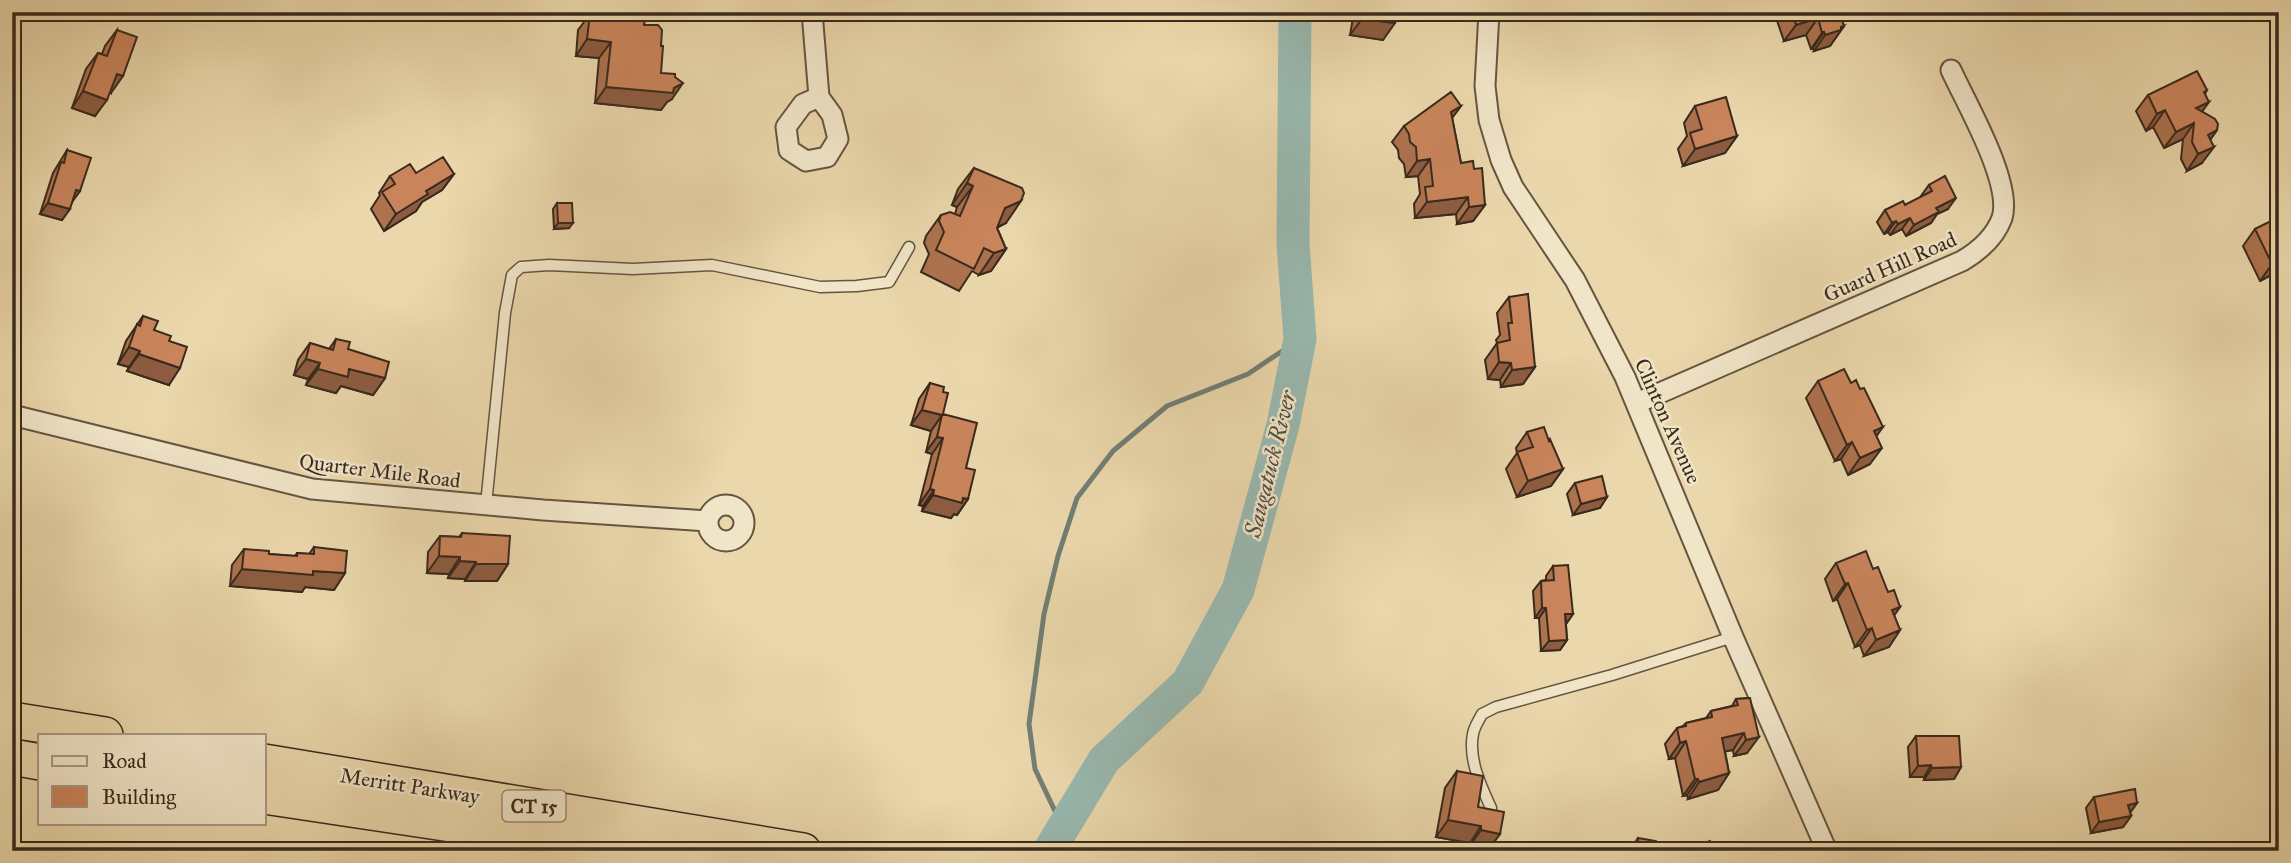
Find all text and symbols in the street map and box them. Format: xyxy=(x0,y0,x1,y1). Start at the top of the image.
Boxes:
street label: Guard Hill Road xyxy=(1819,226,1961,308)
street label: Clinton Avenue xyxy=(1629,354,1707,488)
water label: Saugatuck River xyxy=(1238,386,1302,541)
street label: Quarter Mile Road xyxy=(298,448,463,494)
legend xyxy=(38,734,266,824)
text: Road xyxy=(102,748,147,774)
street label: Merritt Parkway xyxy=(338,762,483,810)
text: Building xyxy=(102,784,176,810)
road number: CT 15 xyxy=(503,790,566,821)

